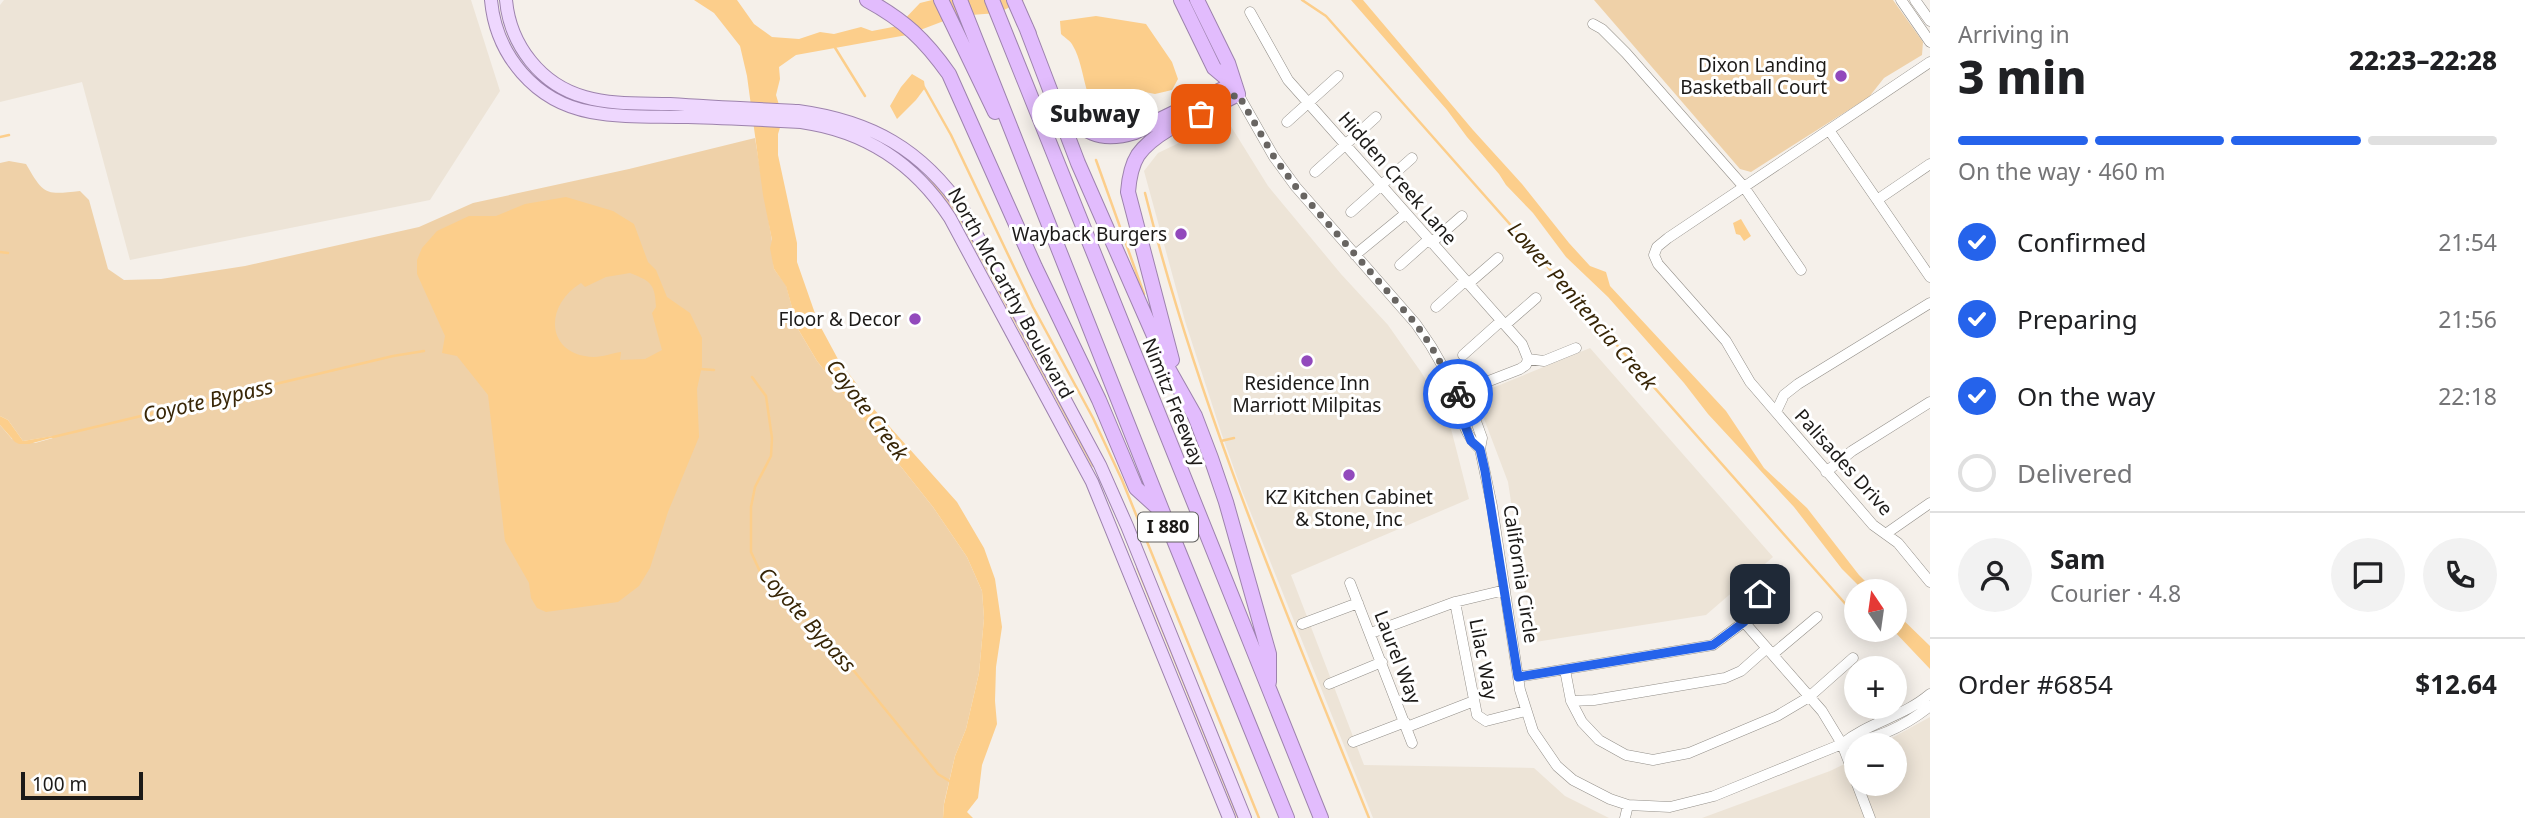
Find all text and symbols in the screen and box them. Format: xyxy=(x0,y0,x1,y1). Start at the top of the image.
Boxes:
text: Arriving in xyxy=(1958,18,2070,50)
text: 22:23–22:28 xyxy=(2349,42,2497,78)
text: 3 min xyxy=(1958,45,2087,107)
place label: Dixon Landing Basketball Court xyxy=(1680,52,1827,100)
marker: Dixon Landing Basketball Court xyxy=(1833,68,1849,84)
pin xyxy=(1171,84,1231,144)
callout: Subway xyxy=(1033,90,1159,138)
icon: bag xyxy=(1182,95,1220,133)
text: Subway xyxy=(1050,97,1140,129)
street label: Hidden Creek Lane xyxy=(1333,106,1463,250)
text: On the way · 460 m xyxy=(1958,155,2165,187)
street label: North McCarthy Boulevard xyxy=(942,183,1080,403)
water label: Lower Penitencia Creek xyxy=(1502,215,1665,397)
place label: Wayback Burgers xyxy=(1012,221,1167,247)
icon: check xyxy=(1958,223,1996,261)
text: Confirmed xyxy=(2017,224,2147,260)
marker: Wayback Burgers xyxy=(1173,226,1189,242)
text: 21:54 xyxy=(2438,226,2497,258)
icon: check xyxy=(1958,300,1996,338)
text: Preparing xyxy=(2017,301,2138,337)
text: 21:56 xyxy=(2438,303,2497,335)
place label: Floor & Decor xyxy=(779,306,901,332)
marker: Floor & Decor xyxy=(907,311,923,327)
street label: Nimitz Freeway xyxy=(1136,334,1212,470)
water label: Coyote Creek xyxy=(821,353,916,467)
marker: Residence Inn Marriott Milpitas xyxy=(1299,353,1315,369)
courier xyxy=(1423,359,1493,429)
place label: Residence Inn Marriott Milpitas xyxy=(1233,370,1381,418)
water label: Coyote Bypass xyxy=(140,371,276,429)
icon: bike xyxy=(1439,375,1477,413)
icon: check xyxy=(1958,377,1996,415)
text: On the way xyxy=(2017,378,2155,414)
text: 22:18 xyxy=(2438,380,2497,412)
street label: Palisades Drive xyxy=(1789,403,1899,521)
text: Delivered xyxy=(2017,455,2133,491)
marker: KZ Kitchen Cabinet & Stone, Inc xyxy=(1341,467,1357,483)
place label: KZ Kitchen Cabinet & Stone, Inc xyxy=(1265,484,1433,532)
street label: California Circle xyxy=(1497,503,1545,645)
road number: I 880 xyxy=(1138,512,1198,542)
button: person xyxy=(1958,538,2032,612)
button: chat xyxy=(2331,538,2405,612)
button: phone xyxy=(2423,538,2497,612)
text: Sam xyxy=(2050,541,2105,577)
water label: Coyote Bypass xyxy=(753,561,863,678)
pin xyxy=(1730,564,1790,624)
icon: home xyxy=(1741,575,1779,613)
text: Courier · 4.8 xyxy=(2050,577,2181,609)
north arrow xyxy=(1844,579,1908,642)
map controls xyxy=(1844,579,1907,796)
street label: Laurel Way xyxy=(1368,607,1428,708)
street label: Lilac Way xyxy=(1463,616,1505,702)
button: + xyxy=(1844,656,1907,719)
text: Order #6854 xyxy=(1958,666,2113,702)
text: $12.64 xyxy=(2415,666,2497,702)
button: − xyxy=(1844,733,1907,796)
scale bar xyxy=(21,769,144,801)
text: 100 m xyxy=(32,771,87,797)

